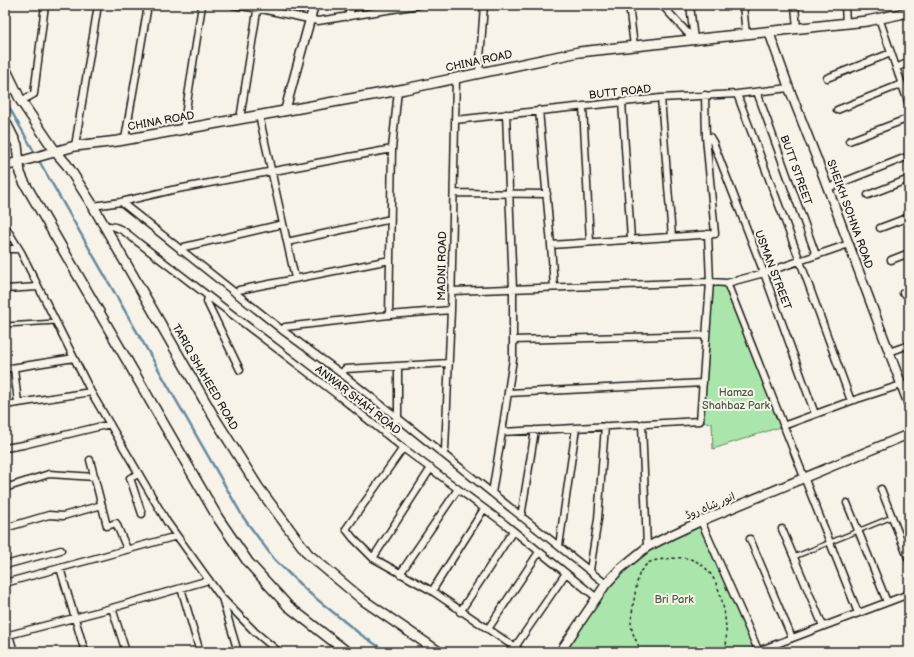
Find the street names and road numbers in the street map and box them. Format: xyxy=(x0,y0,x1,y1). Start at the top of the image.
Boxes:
street label: CHINA ROAD xyxy=(444,48,514,74)
street label: BUTT ROAD xyxy=(588,82,652,102)
street label: CHINA ROAD xyxy=(126,109,196,133)
street label: BUTT STREET xyxy=(777,133,815,207)
street label: SHEIKH SOHNA ROAD xyxy=(824,158,876,270)
street label: USMAN STREET xyxy=(752,228,794,312)
street label: MADNI ROAD xyxy=(435,231,449,301)
street label: TARIQ SHAHEED ROAD xyxy=(169,322,241,432)
street label: ANWAR SHAH ROAD xyxy=(313,363,403,437)
street label: انور شاہ روڈ xyxy=(683,490,737,523)

